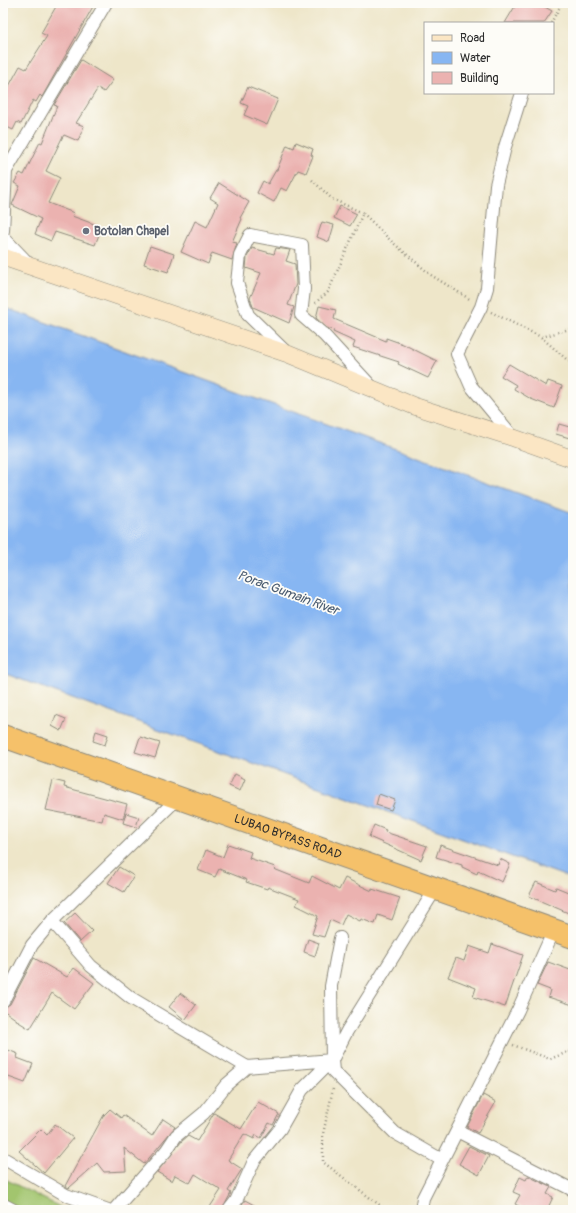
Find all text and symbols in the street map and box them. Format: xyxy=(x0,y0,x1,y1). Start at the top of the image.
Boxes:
legend xyxy=(424,22,554,94)
text: Road xyxy=(460,31,485,46)
text: Water xyxy=(460,51,491,66)
text: Building xyxy=(460,71,499,86)
place label: Botolan Chapel xyxy=(94,224,169,239)
marker: Botolan Chapel xyxy=(81,226,91,236)
water label: Porac Gumain River xyxy=(235,567,343,619)
street label: LUBAO BYPASS ROAD xyxy=(232,811,344,862)

